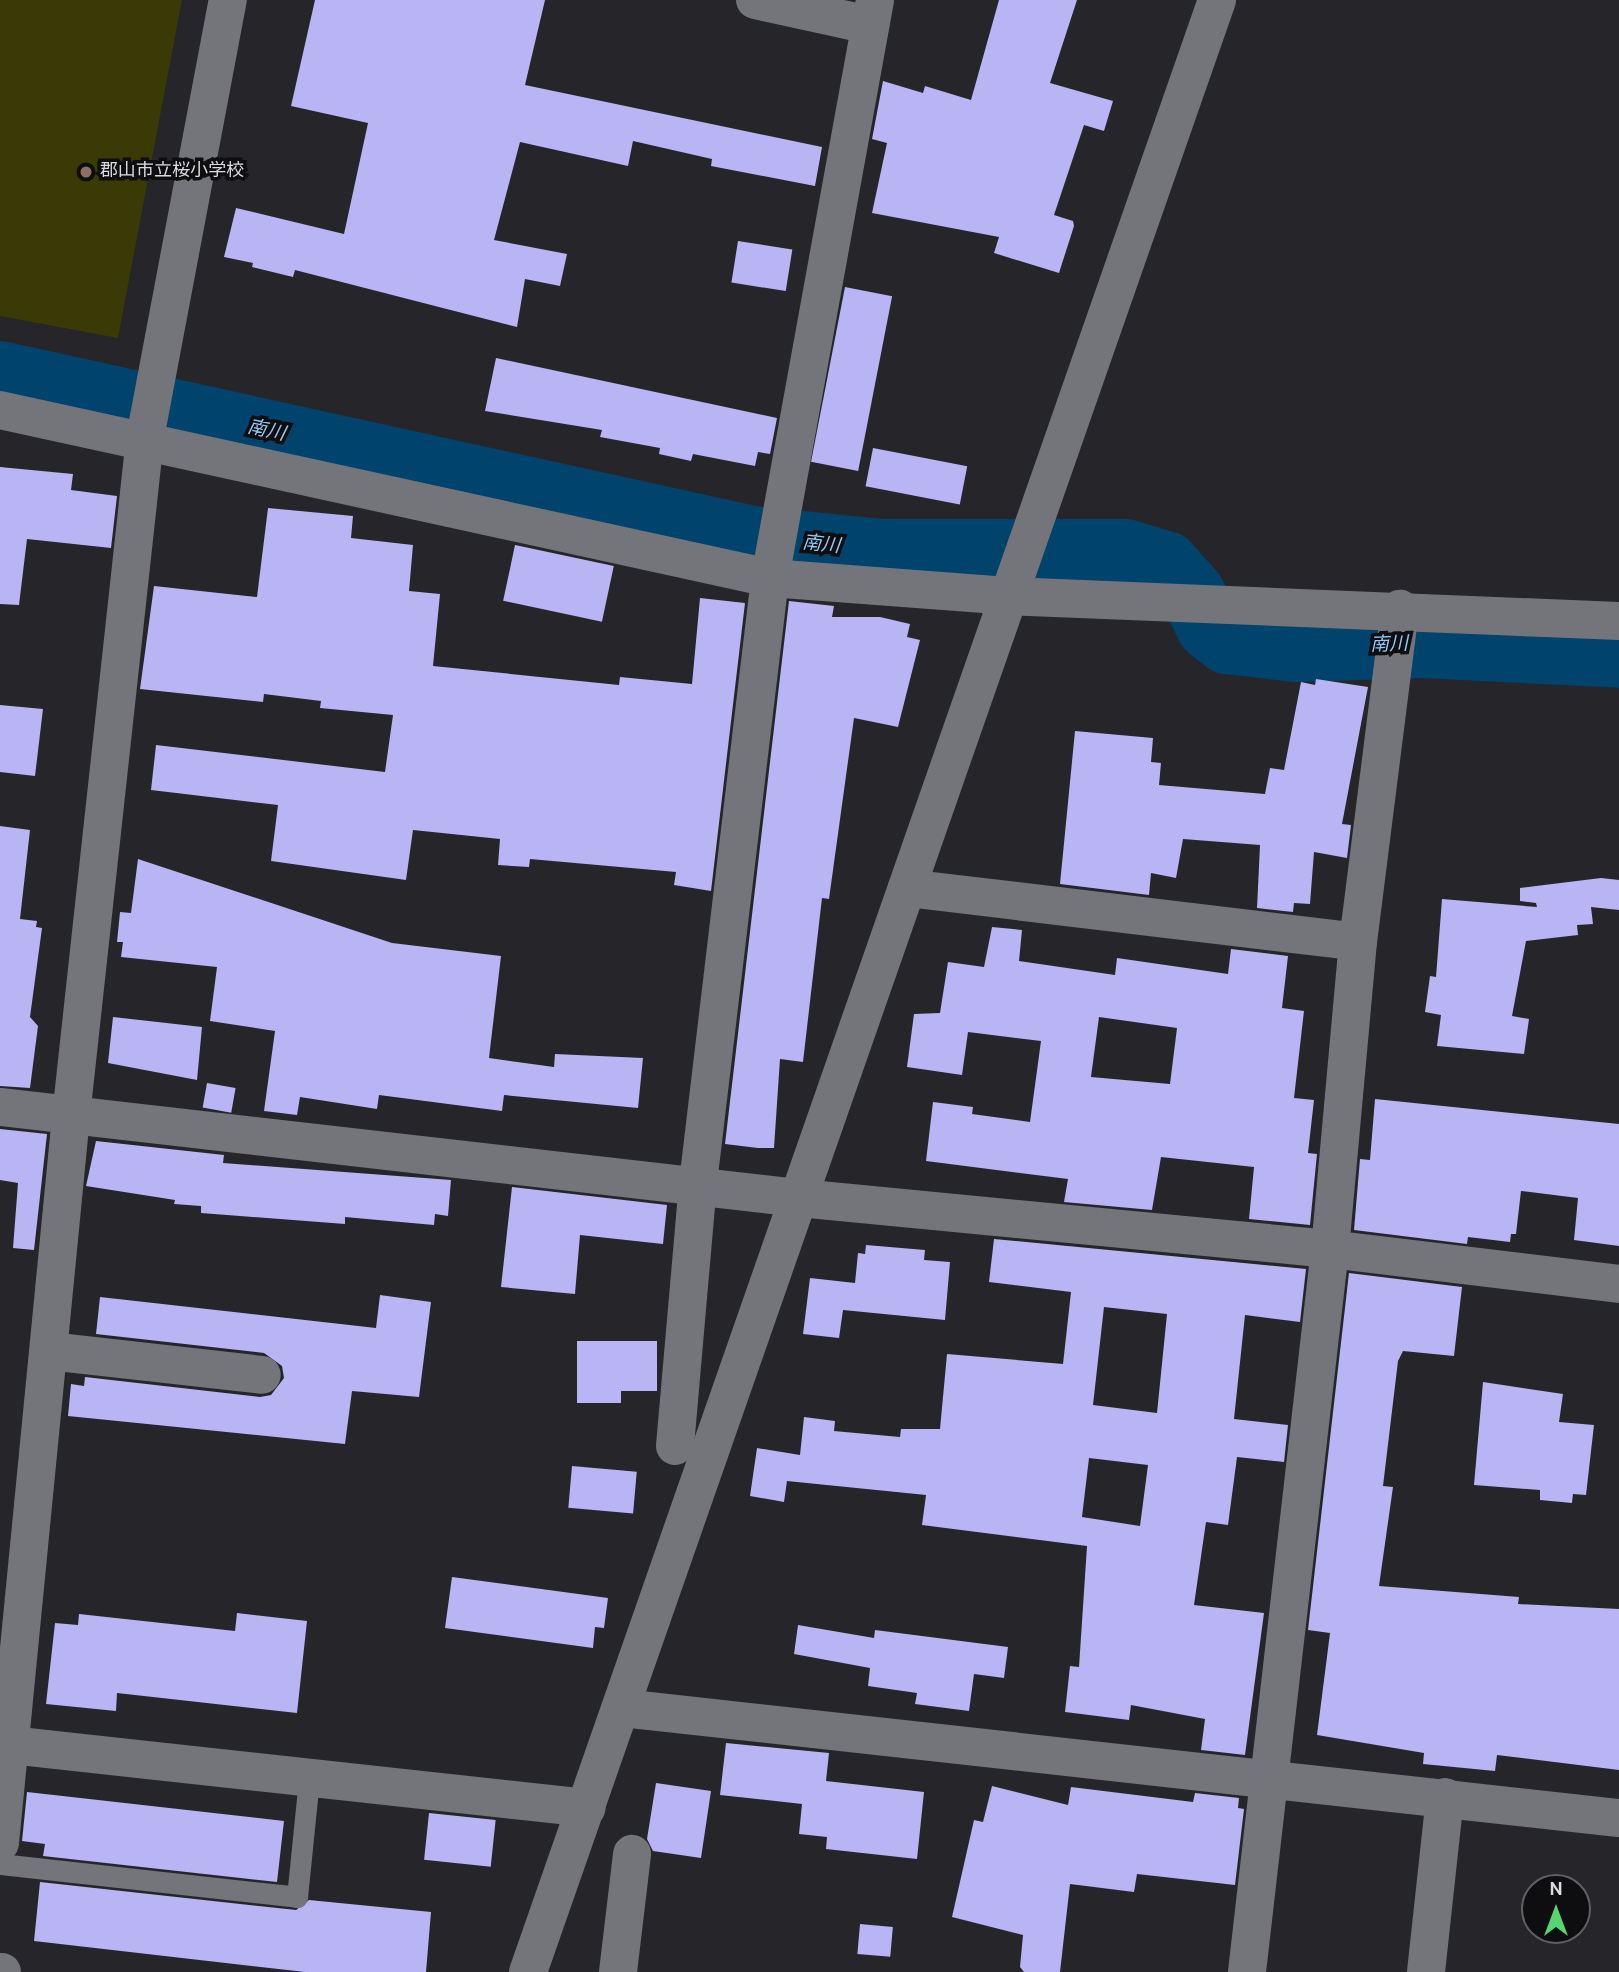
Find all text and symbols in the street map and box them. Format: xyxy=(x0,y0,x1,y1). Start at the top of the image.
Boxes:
place label: 郡山市立桜小学校 xyxy=(100,161,244,183)
marker: 郡山市立桜小学校 xyxy=(78,164,94,180)
water label: 南川 xyxy=(245,417,287,447)
water label: 南川 xyxy=(801,533,841,559)
water label: 南川 xyxy=(1370,634,1408,658)
north arrow xyxy=(1521,1874,1591,1944)
text: N xyxy=(1549,1878,1563,1902)

